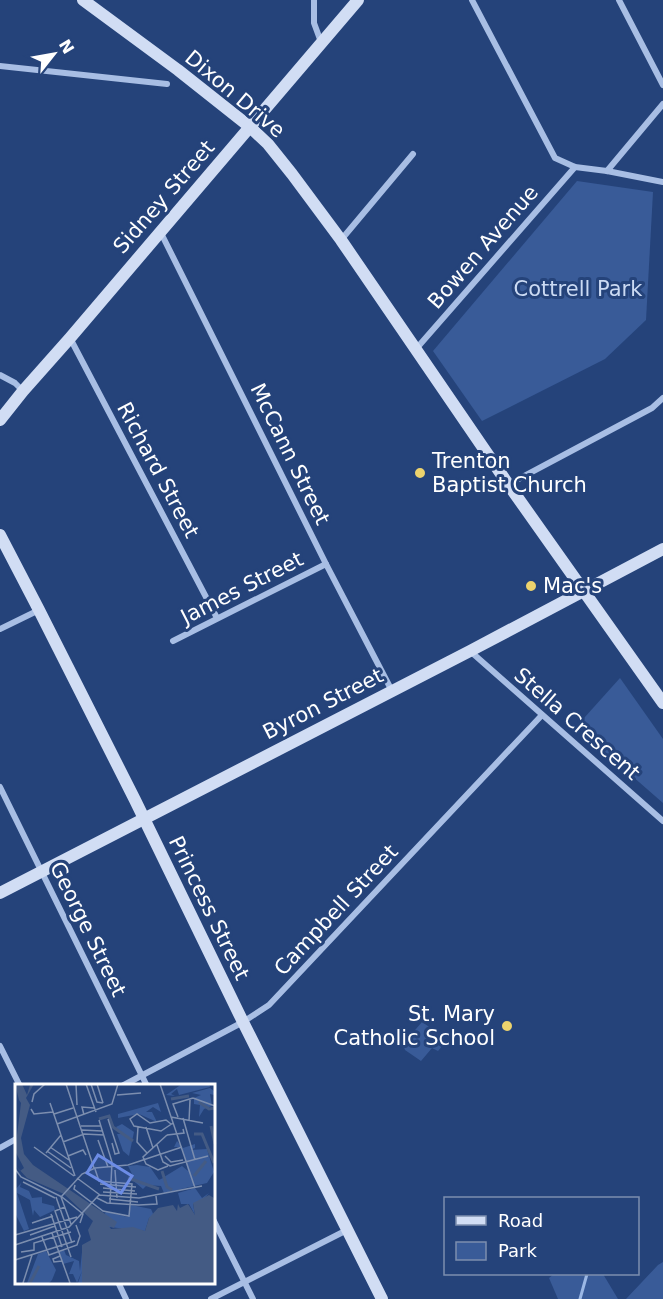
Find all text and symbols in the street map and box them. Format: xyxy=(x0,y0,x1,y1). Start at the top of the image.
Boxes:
north arrow xyxy=(24,24,84,84)
text: N xyxy=(55,36,78,57)
street label: Dixon Drive xyxy=(180,45,290,143)
street label: Sidney Street xyxy=(108,136,220,258)
street label: Bowen Avenue xyxy=(423,181,543,313)
park label: Cottrell Park xyxy=(514,277,643,301)
street label: McCann Street xyxy=(245,379,335,529)
street label: Richard Street xyxy=(112,398,204,542)
place label: Trenton Baptist Church xyxy=(431,449,587,497)
marker: Trenton Baptist Church xyxy=(413,466,427,480)
street label: James Street xyxy=(175,547,307,630)
place label: Mac's xyxy=(543,574,602,598)
marker: Mac's xyxy=(524,579,538,593)
street label: Byron Street xyxy=(259,663,387,745)
street label: Stella Crescent xyxy=(509,663,645,785)
street label: Princess Street xyxy=(164,832,254,984)
street label: Campbell Street xyxy=(269,840,403,980)
street label: George Street xyxy=(45,858,131,1000)
place label: St. Mary Catholic School xyxy=(333,1002,495,1050)
marker: St. Mary Catholic School xyxy=(500,1019,514,1033)
inset map xyxy=(15,1084,214,1284)
legend xyxy=(444,1197,639,1275)
text: Road xyxy=(498,1210,543,1231)
text: Park xyxy=(498,1240,537,1261)

